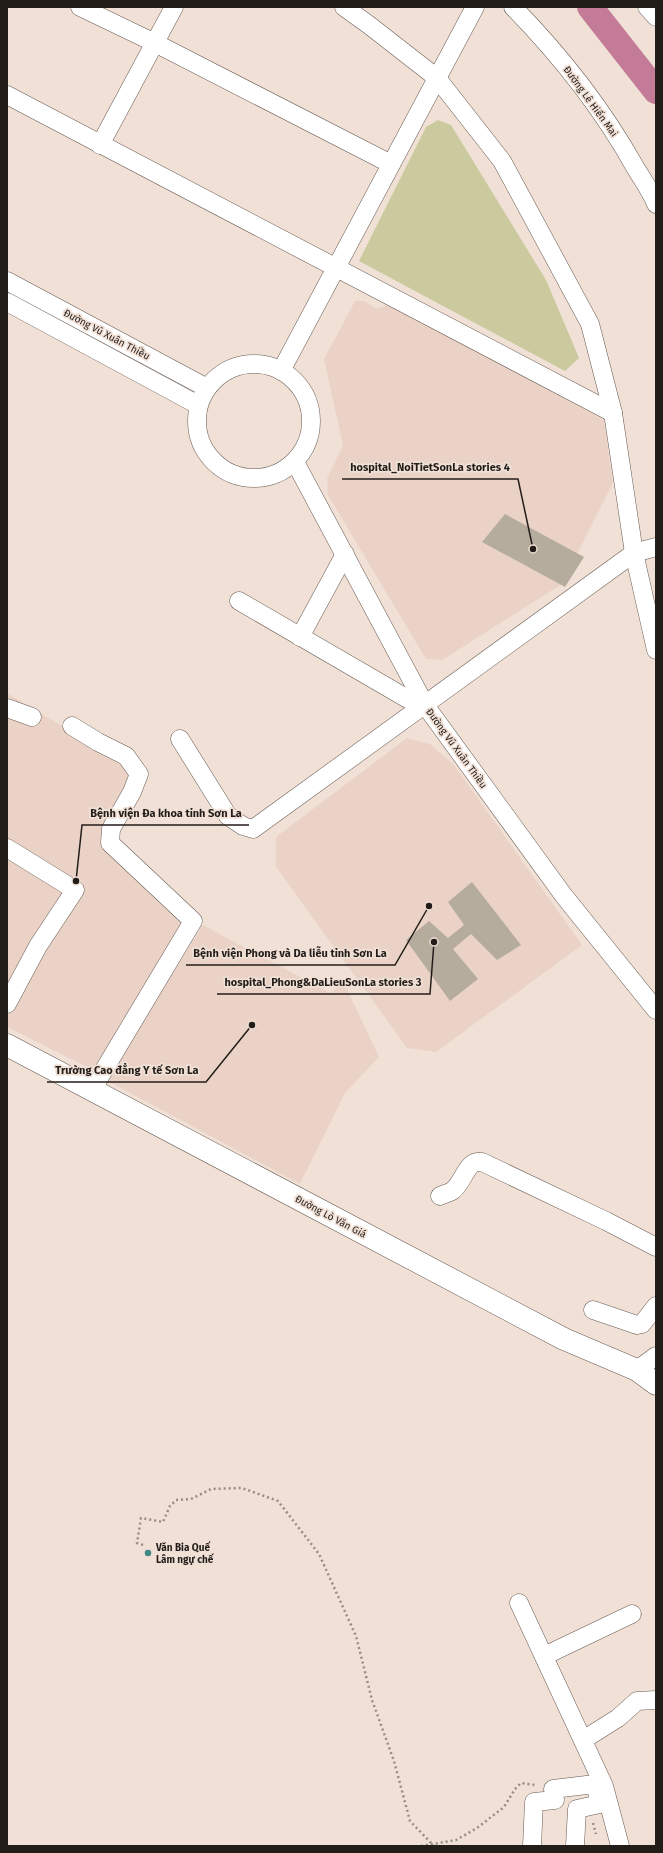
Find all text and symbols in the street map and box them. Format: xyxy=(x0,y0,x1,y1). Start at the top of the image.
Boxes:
street label: Đường Lê Hiến Mai xyxy=(561,63,621,139)
street label: Đường Vũ Xuân Thiều xyxy=(61,306,152,363)
callout: hospital_NoiTietSonLa stories 4 xyxy=(342,456,518,479)
text: hospital_NoiTietSonLa stories 4 xyxy=(350,461,510,474)
street label: Đường Vũ Xuân Thiều xyxy=(423,706,490,791)
callout: Bệnh viện Đa khoa tỉnh Sơn La xyxy=(82,802,249,825)
text: Bệnh viện Đa khoa tỉnh Sơn La xyxy=(90,807,242,820)
callout: Bệnh viện Phong và Da liễu tỉnh Sơn La xyxy=(186,942,395,965)
text: Bệnh viện Phong và Da liễu tỉnh Sơn La xyxy=(193,946,387,960)
callout: hospital_Phong&DaLieuSonLa stories 3 xyxy=(217,971,430,994)
text: hospital_Phong&DaLieuSonLa stories 3 xyxy=(224,976,422,989)
callout: Trường Cao đẳng Y tế Sơn La xyxy=(47,1059,206,1082)
text: Trường Cao đẳng Y tế Sơn La xyxy=(55,1063,199,1077)
street label: Đường Lò Văn Giá xyxy=(293,1193,368,1241)
place label: Văn Bia Quế Lâm ngự chế xyxy=(155,1541,215,1566)
marker: Văn Bia Quế Lâm ngự chế xyxy=(143,1548,153,1558)

